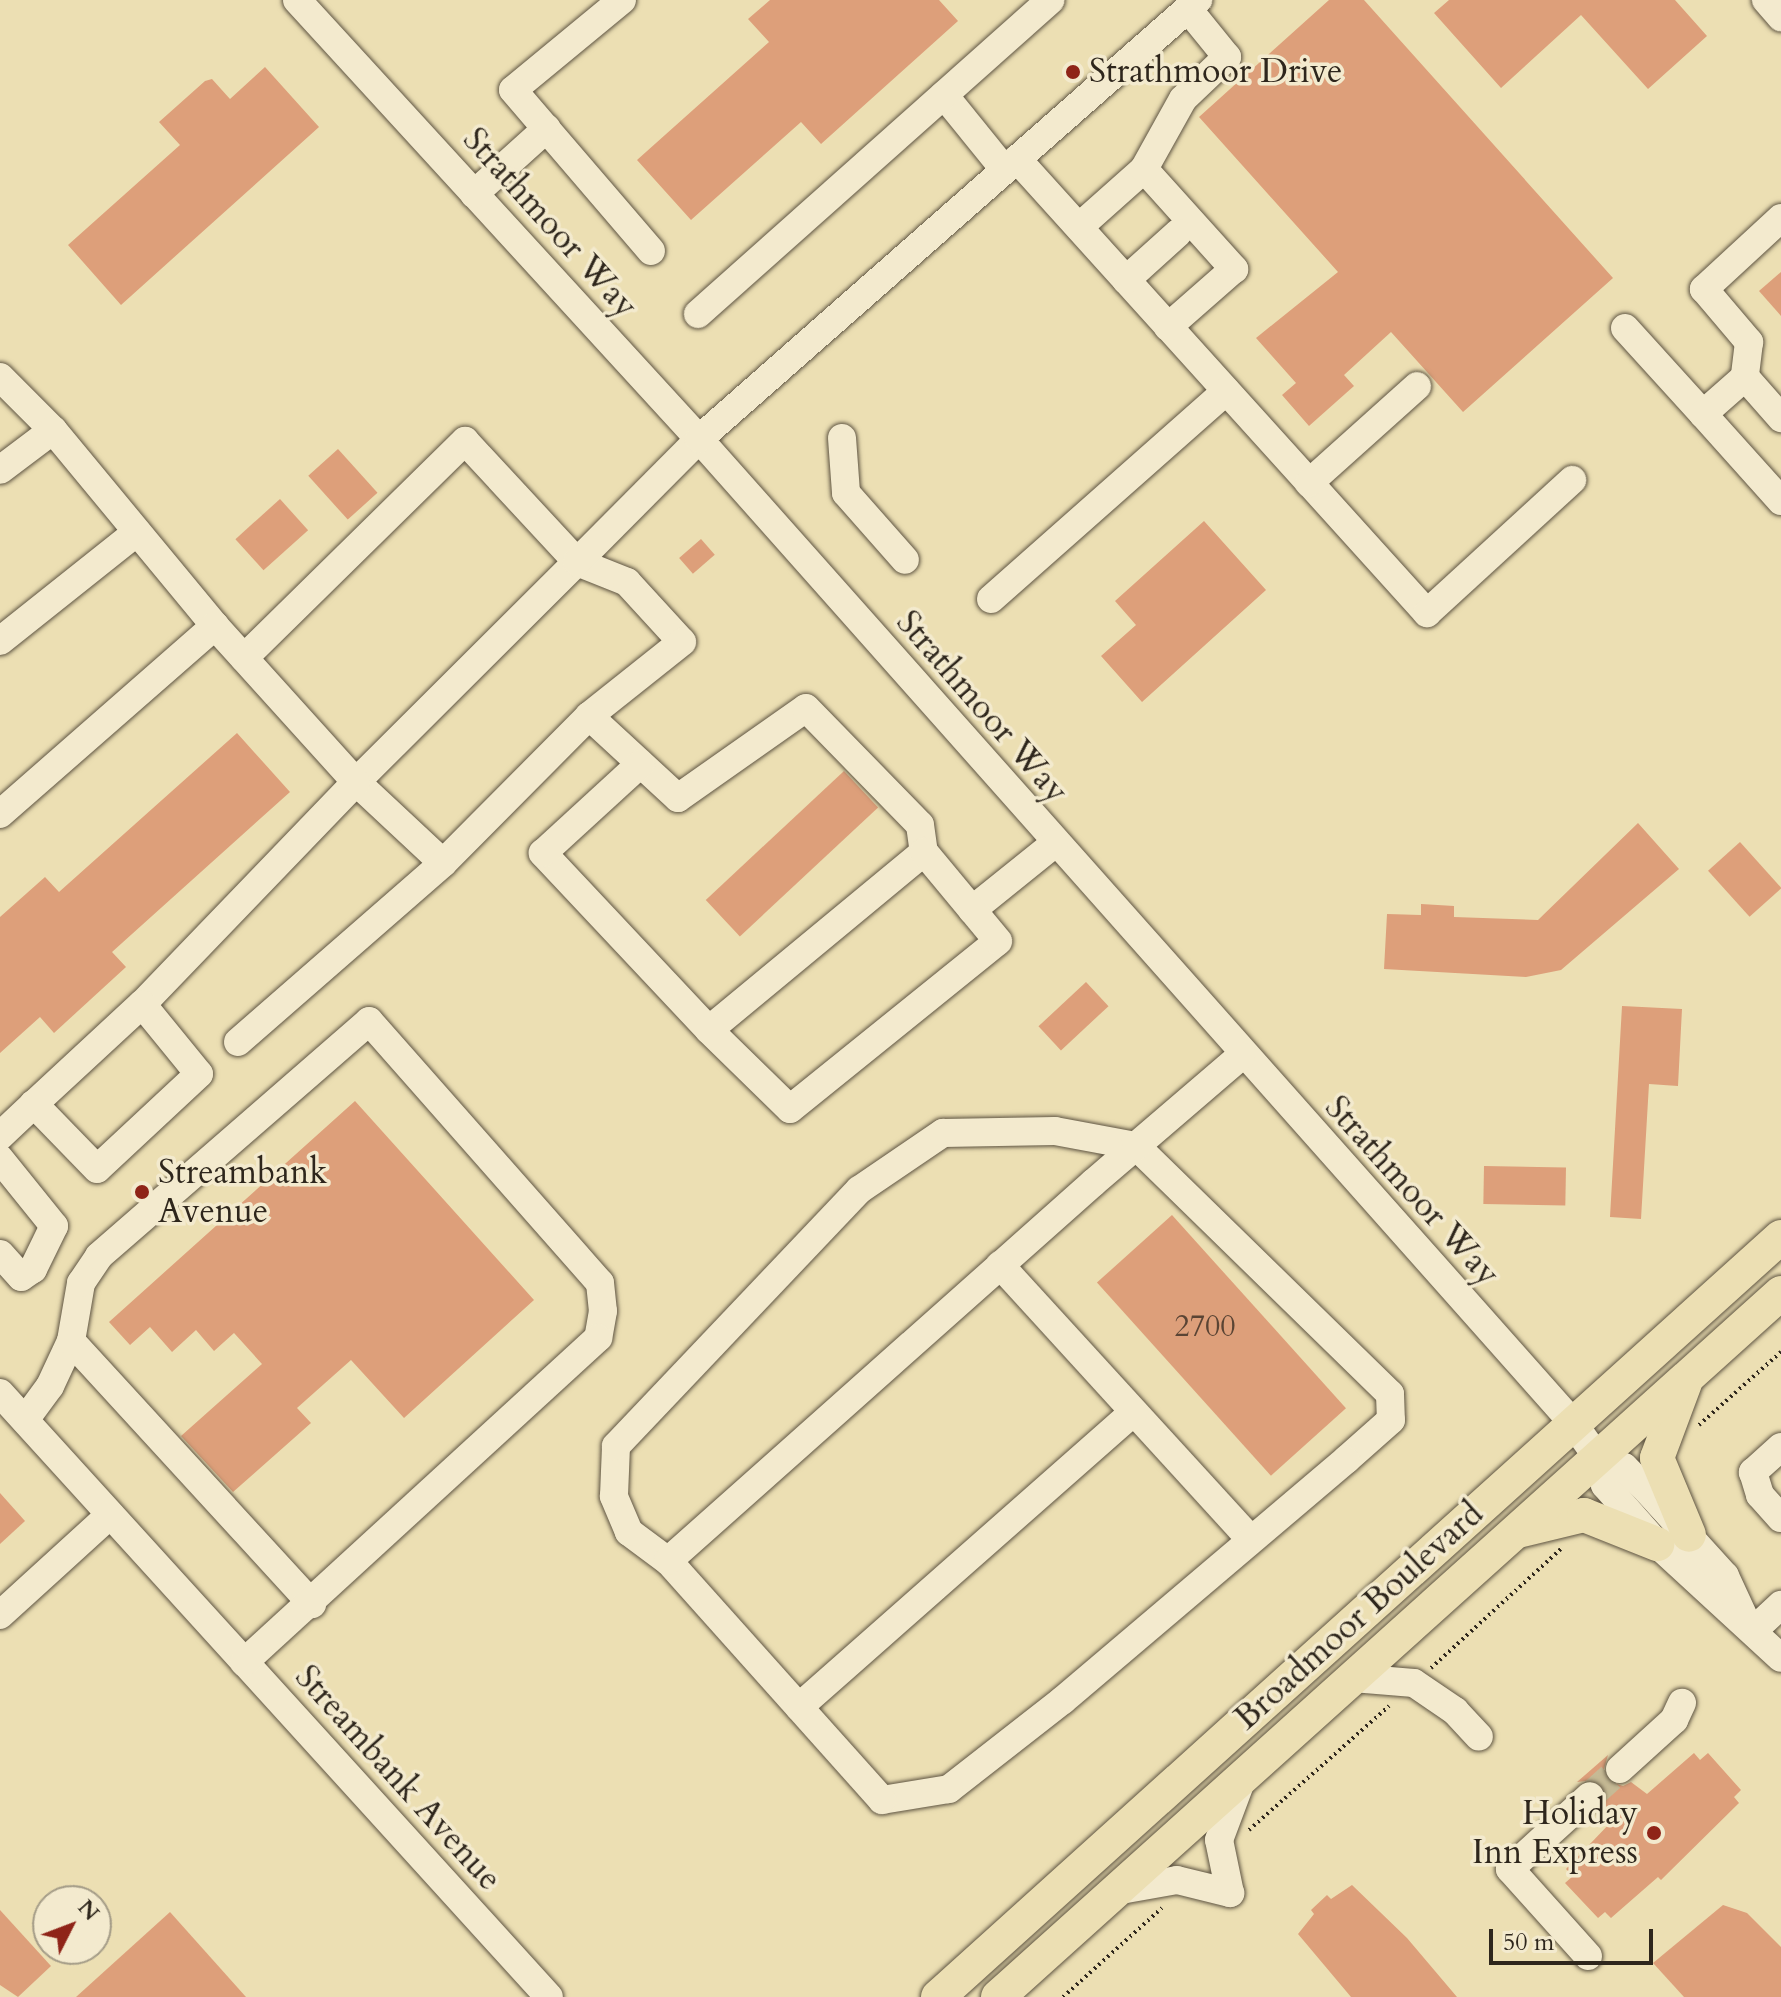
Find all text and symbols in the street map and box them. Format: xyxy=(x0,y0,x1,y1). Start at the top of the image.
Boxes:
place label: Strathmoor Drive xyxy=(1089,52,1343,92)
marker: Strathmoor Drive xyxy=(1064,63,1082,81)
street label: Strathmoor Way xyxy=(454,120,646,326)
street label: Strathmoor Way xyxy=(887,602,1077,812)
street label: Strathmoor Way xyxy=(1316,1088,1508,1294)
place label: Streambank Avenue xyxy=(158,1152,328,1232)
marker: Streambank Avenue xyxy=(133,1183,151,1201)
house number: 2700 xyxy=(1174,1309,1236,1345)
street label: Broadmoor Boulevard xyxy=(1226,1494,1492,1738)
street label: Streambank Avenue xyxy=(286,1657,510,1899)
place label: Holiday Inn Express xyxy=(1472,1793,1638,1872)
marker: Holiday Inn Express xyxy=(1645,1824,1663,1842)
north arrow xyxy=(32,1885,112,1965)
text: N xyxy=(71,1893,106,1927)
scale bar xyxy=(1493,1913,1657,1963)
text: 50 m xyxy=(1503,1926,1554,1959)

